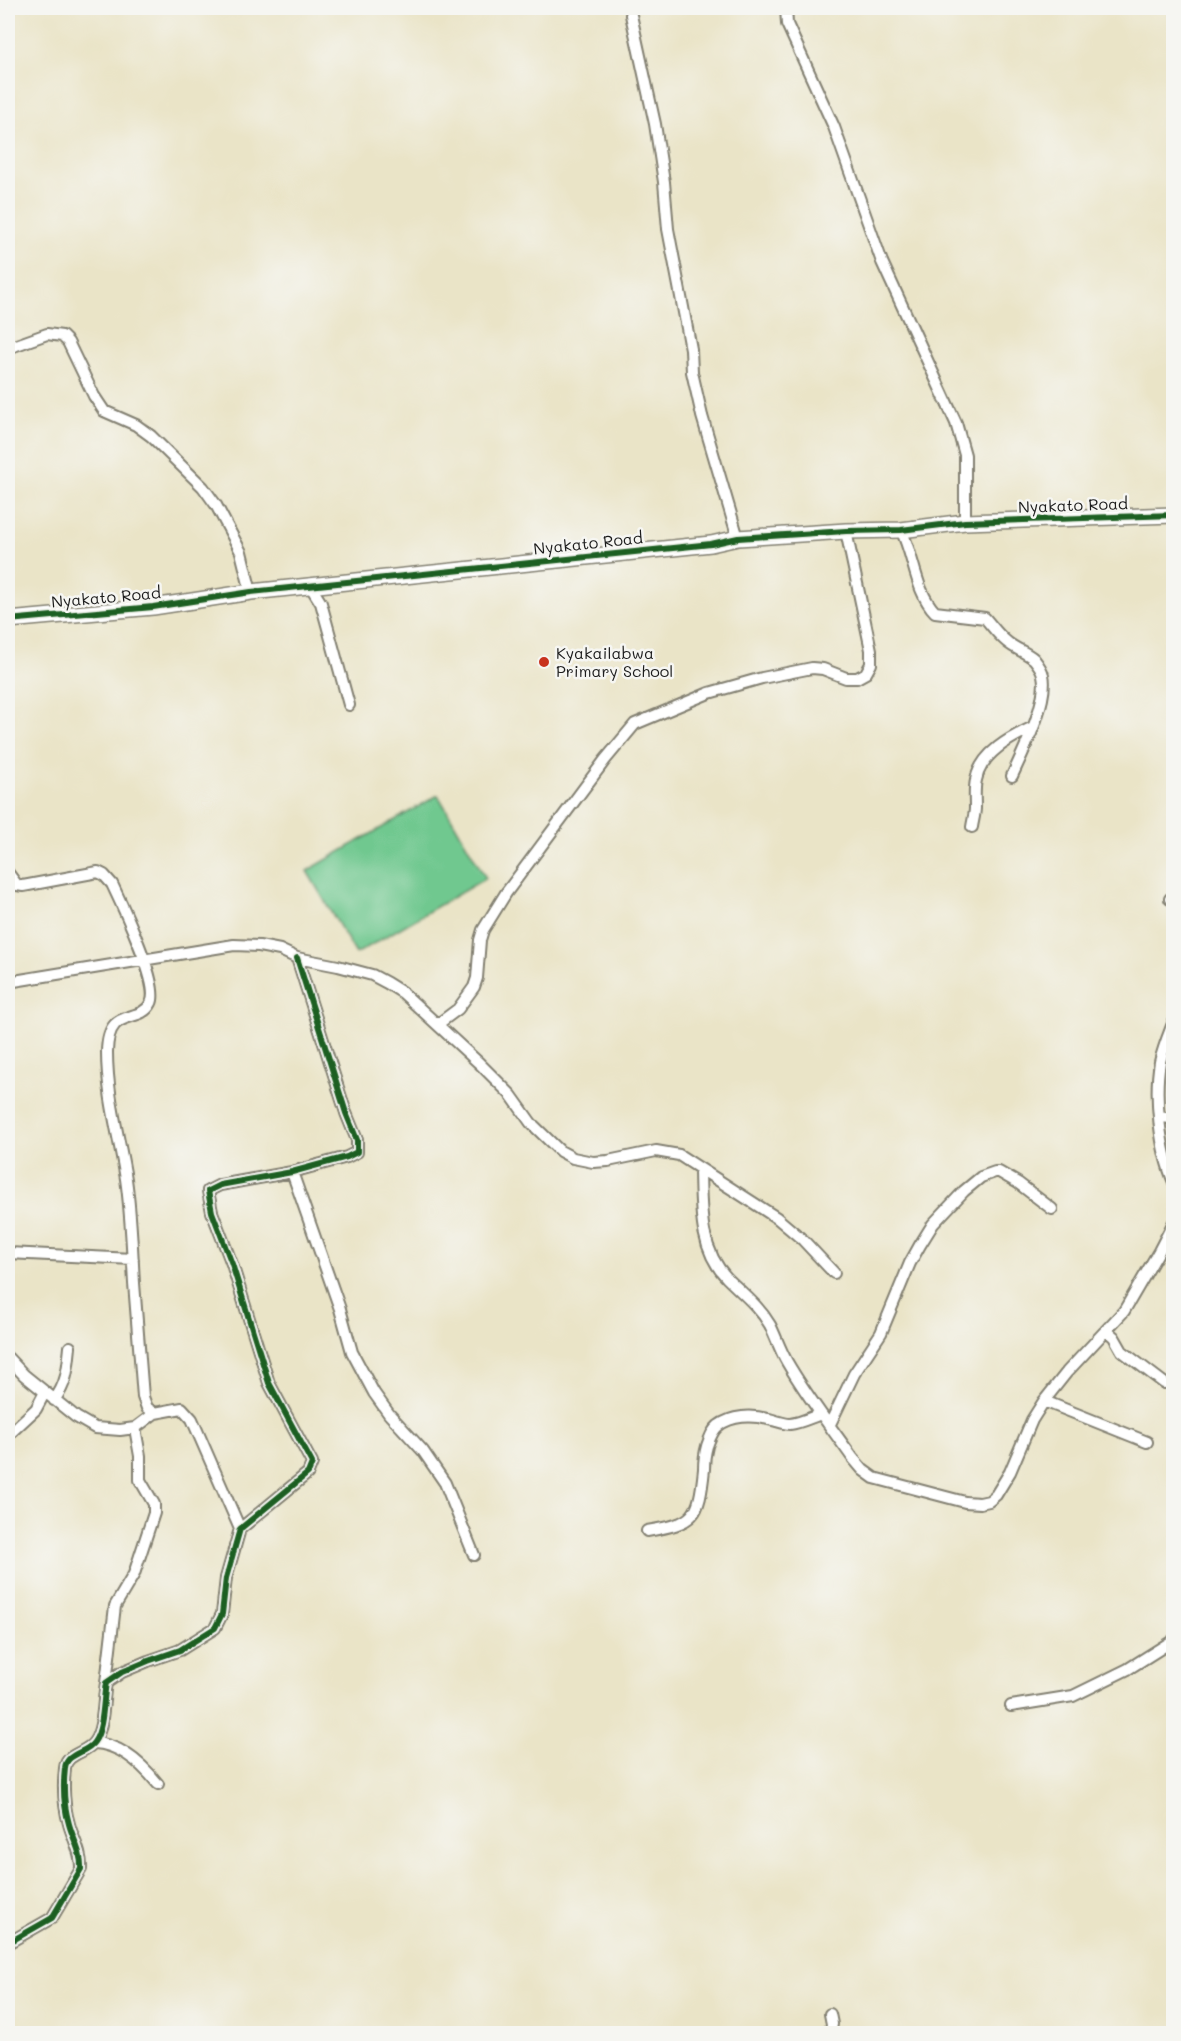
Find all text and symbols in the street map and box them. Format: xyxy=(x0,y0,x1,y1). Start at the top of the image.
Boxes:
street label: Nyakato Road xyxy=(1018,492,1128,517)
street label: Nyakato Road xyxy=(532,526,644,559)
street label: Nyakato Road xyxy=(50,581,162,612)
place label: Kyakailabwa Primary School xyxy=(556,642,673,681)
marker: Kyakailabwa Primary School xyxy=(537,655,551,669)

